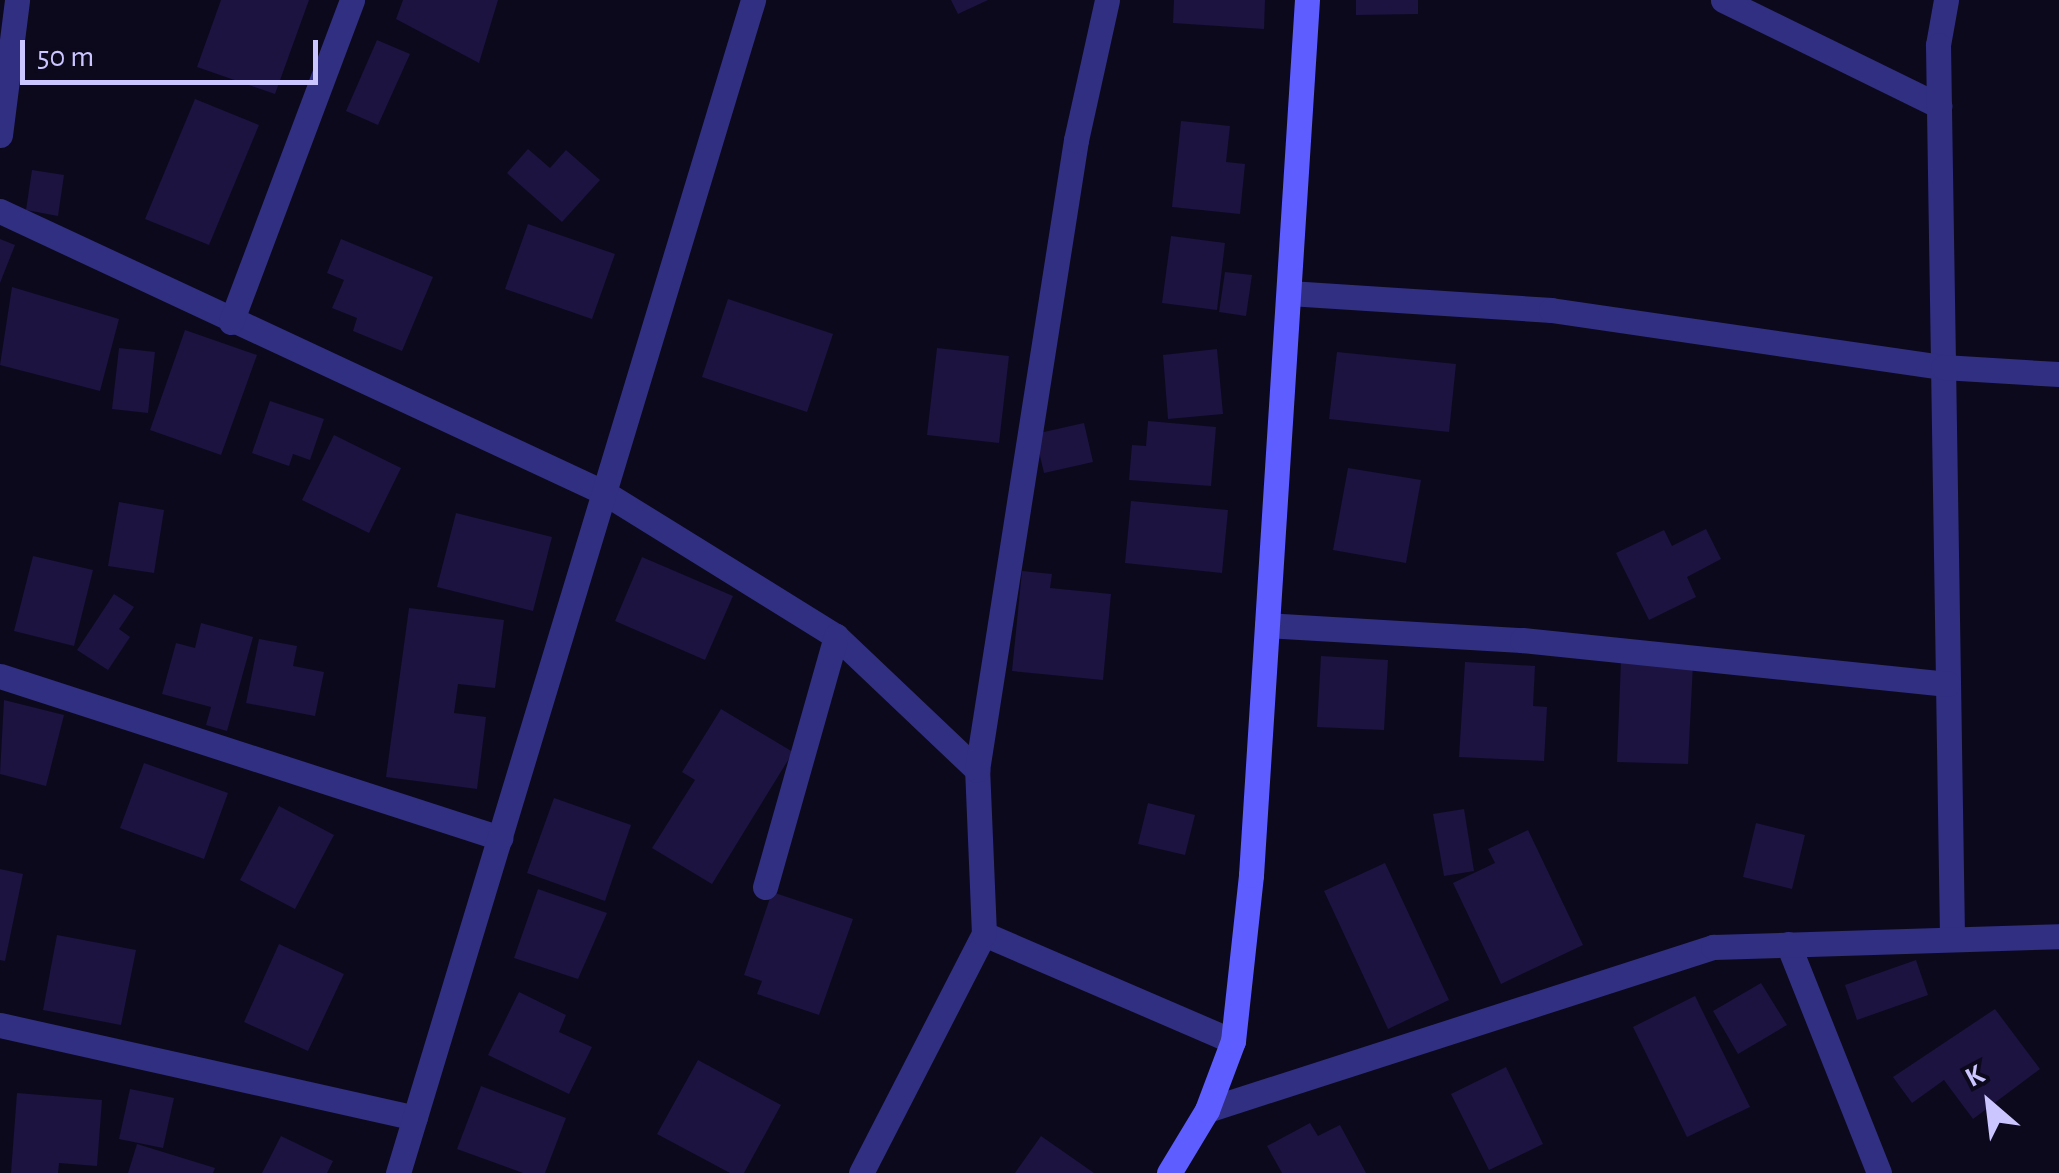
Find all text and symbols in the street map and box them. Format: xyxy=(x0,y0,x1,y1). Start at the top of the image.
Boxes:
scale bar xyxy=(25,20,322,82)
text: 50 m xyxy=(37,42,94,72)
north arrow xyxy=(1939,1053,2039,1153)
text: K xyxy=(1961,1060,1989,1093)

